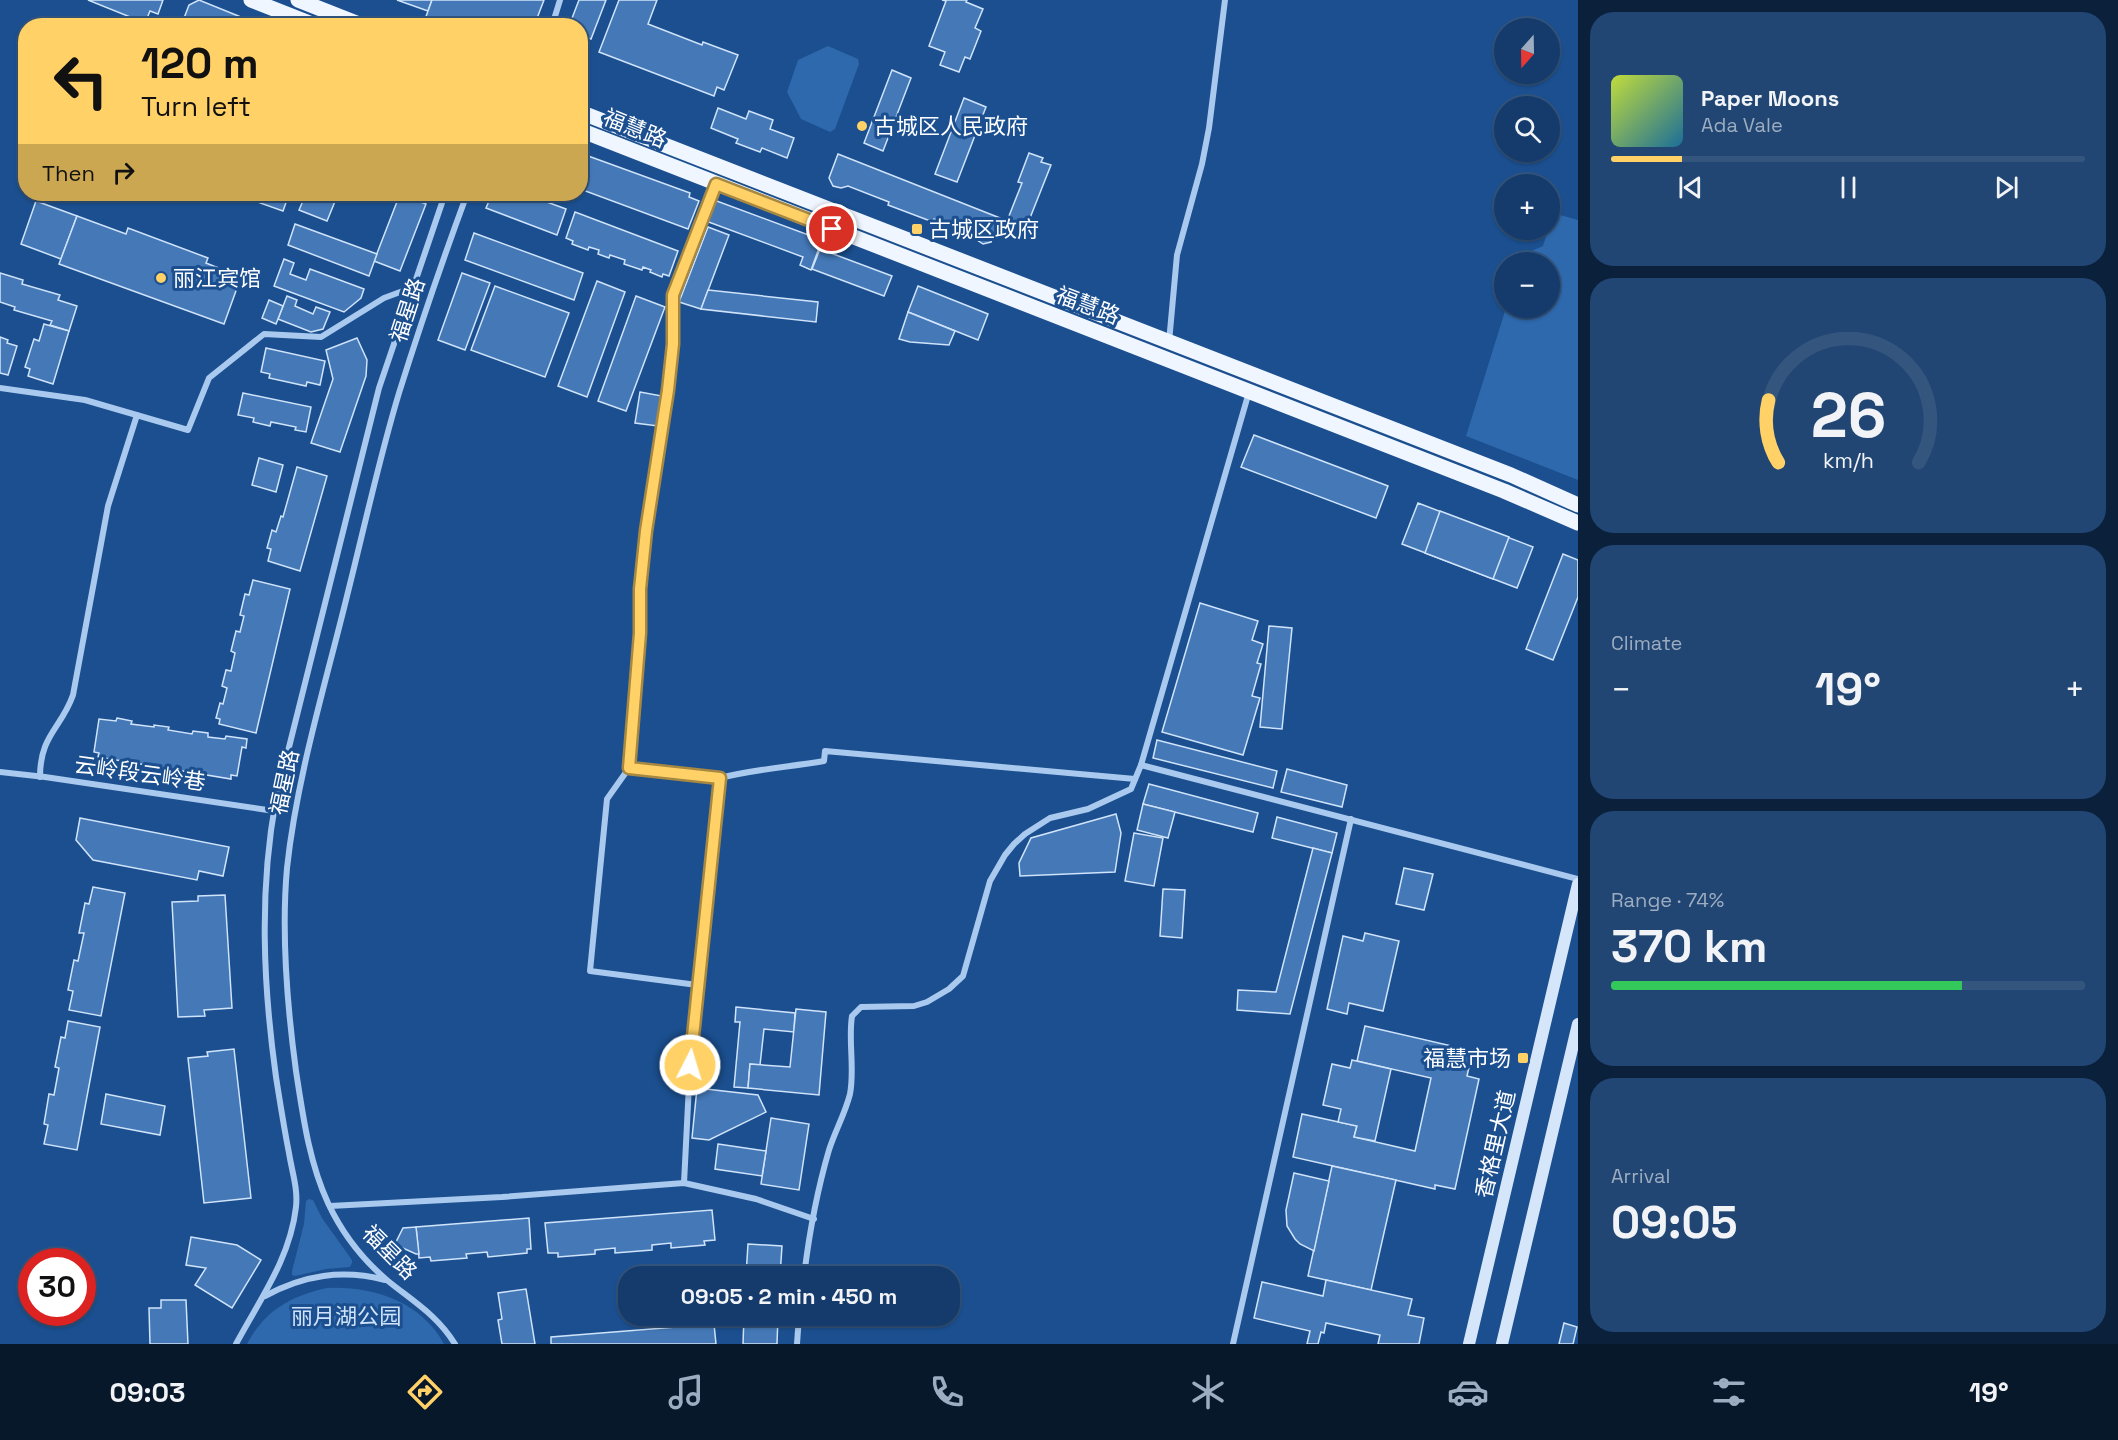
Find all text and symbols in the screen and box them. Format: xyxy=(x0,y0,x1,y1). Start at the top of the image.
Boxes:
north arrow xyxy=(1494,18,1560,84)
map controls xyxy=(1494,18,1560,318)
text: 120 m xyxy=(141,37,259,90)
icon: left xyxy=(42,42,120,120)
text: Paper Moons xyxy=(1701,84,1839,112)
text: Turn left xyxy=(141,89,251,124)
button: search xyxy=(1494,96,1560,162)
street label: 福慧路 xyxy=(599,103,671,153)
place label: 古城区人民政府 xyxy=(874,112,1028,140)
text: Ada Vale xyxy=(1701,112,1783,138)
marker: 古城区人民政府 xyxy=(855,119,869,133)
icon: right xyxy=(107,156,140,189)
text: Then xyxy=(42,159,95,187)
icon: previous xyxy=(1674,171,1707,204)
icon: pause xyxy=(1832,171,1865,204)
icon: next xyxy=(1990,171,2023,204)
button: + xyxy=(1494,174,1560,240)
pin xyxy=(806,203,857,254)
icon: arrive xyxy=(815,212,848,245)
place label: 古城区政府 xyxy=(929,215,1039,243)
marker: 古城区政府 xyxy=(910,222,924,236)
button: − xyxy=(1494,252,1560,318)
place label: 丽江宾馆 xyxy=(173,264,261,292)
marker: 丽江宾馆 xyxy=(154,271,168,285)
street label: 福星路 xyxy=(383,274,431,346)
street label: 福慧路 xyxy=(1052,280,1124,330)
text: 26 xyxy=(1810,376,1886,455)
text: km/h xyxy=(1822,447,1874,474)
text: Climate xyxy=(1611,630,1682,656)
text: 19° xyxy=(1815,661,1881,718)
text: − xyxy=(1611,669,1631,711)
text: + xyxy=(2065,669,2085,711)
street label: 福星路 xyxy=(263,747,305,817)
street label: 云岭段云岭巷 xyxy=(73,750,207,796)
text: Range · 74% xyxy=(1611,887,1724,913)
text: 370 km xyxy=(1611,918,1768,975)
position arrow xyxy=(658,1033,722,1097)
place label: 福慧市场 xyxy=(1423,1044,1511,1072)
marker: 福慧市场 xyxy=(1516,1051,1530,1065)
street label: 香格里大道 xyxy=(1469,1087,1521,1201)
text: Arrival xyxy=(1611,1163,1670,1189)
text: 09:05 xyxy=(1611,1194,1738,1251)
street label: 福星路 xyxy=(357,1219,423,1285)
speed limit sign: 30 xyxy=(18,1248,96,1326)
text: 09:05 · 2 min · 450 m xyxy=(681,1282,897,1310)
park label: 丽月湖公园 xyxy=(291,1302,401,1330)
icon: directions xyxy=(404,1371,446,1413)
icon: music xyxy=(665,1371,707,1413)
icon: phone xyxy=(926,1371,968,1413)
icon: climate xyxy=(1187,1371,1229,1413)
icon: car xyxy=(1447,1371,1489,1413)
icon: filters xyxy=(1708,1371,1750,1413)
text: 09:03 xyxy=(109,1375,186,1410)
text: 19° xyxy=(1969,1375,2009,1410)

